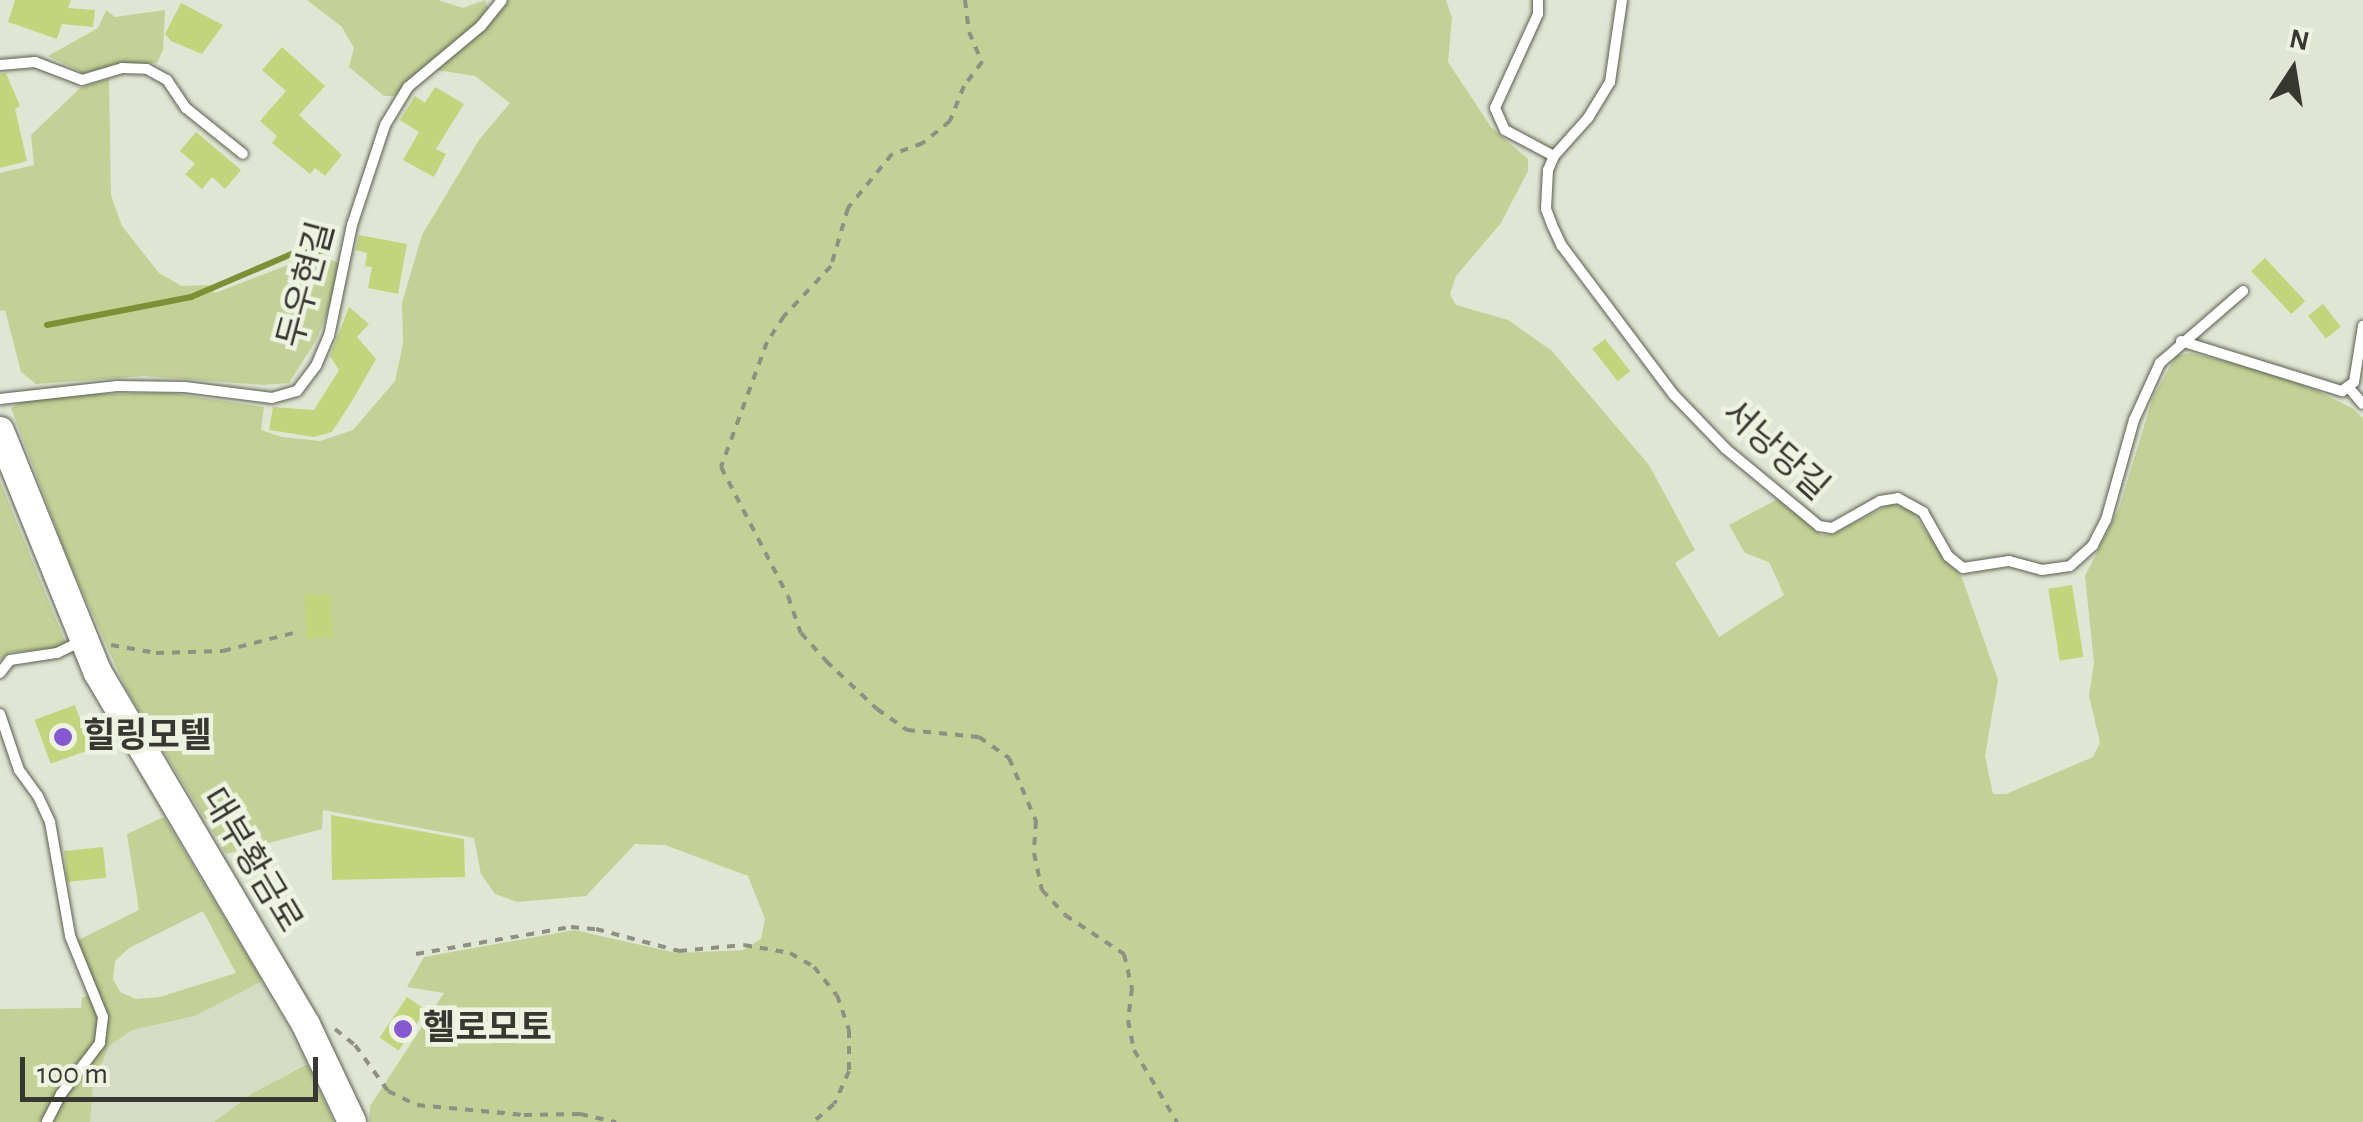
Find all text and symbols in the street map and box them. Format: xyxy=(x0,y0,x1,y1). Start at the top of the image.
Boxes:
north arrow xyxy=(2243,20,2343,120)
text: N xyxy=(2287,25,2312,56)
street label: 두우현길 xyxy=(270,217,344,353)
street label: 서낭당길 xyxy=(1713,392,1837,510)
place label: 힐링모텔 xyxy=(83,716,212,758)
marker: 힐링모텔 xyxy=(52,726,74,748)
street label: 대부황금로 xyxy=(192,781,310,941)
place label: 헬로모토 xyxy=(423,1008,552,1050)
marker: 헬로모토 xyxy=(392,1018,414,1040)
scale bar xyxy=(25,1037,322,1099)
text: 100 m xyxy=(37,1059,108,1089)

